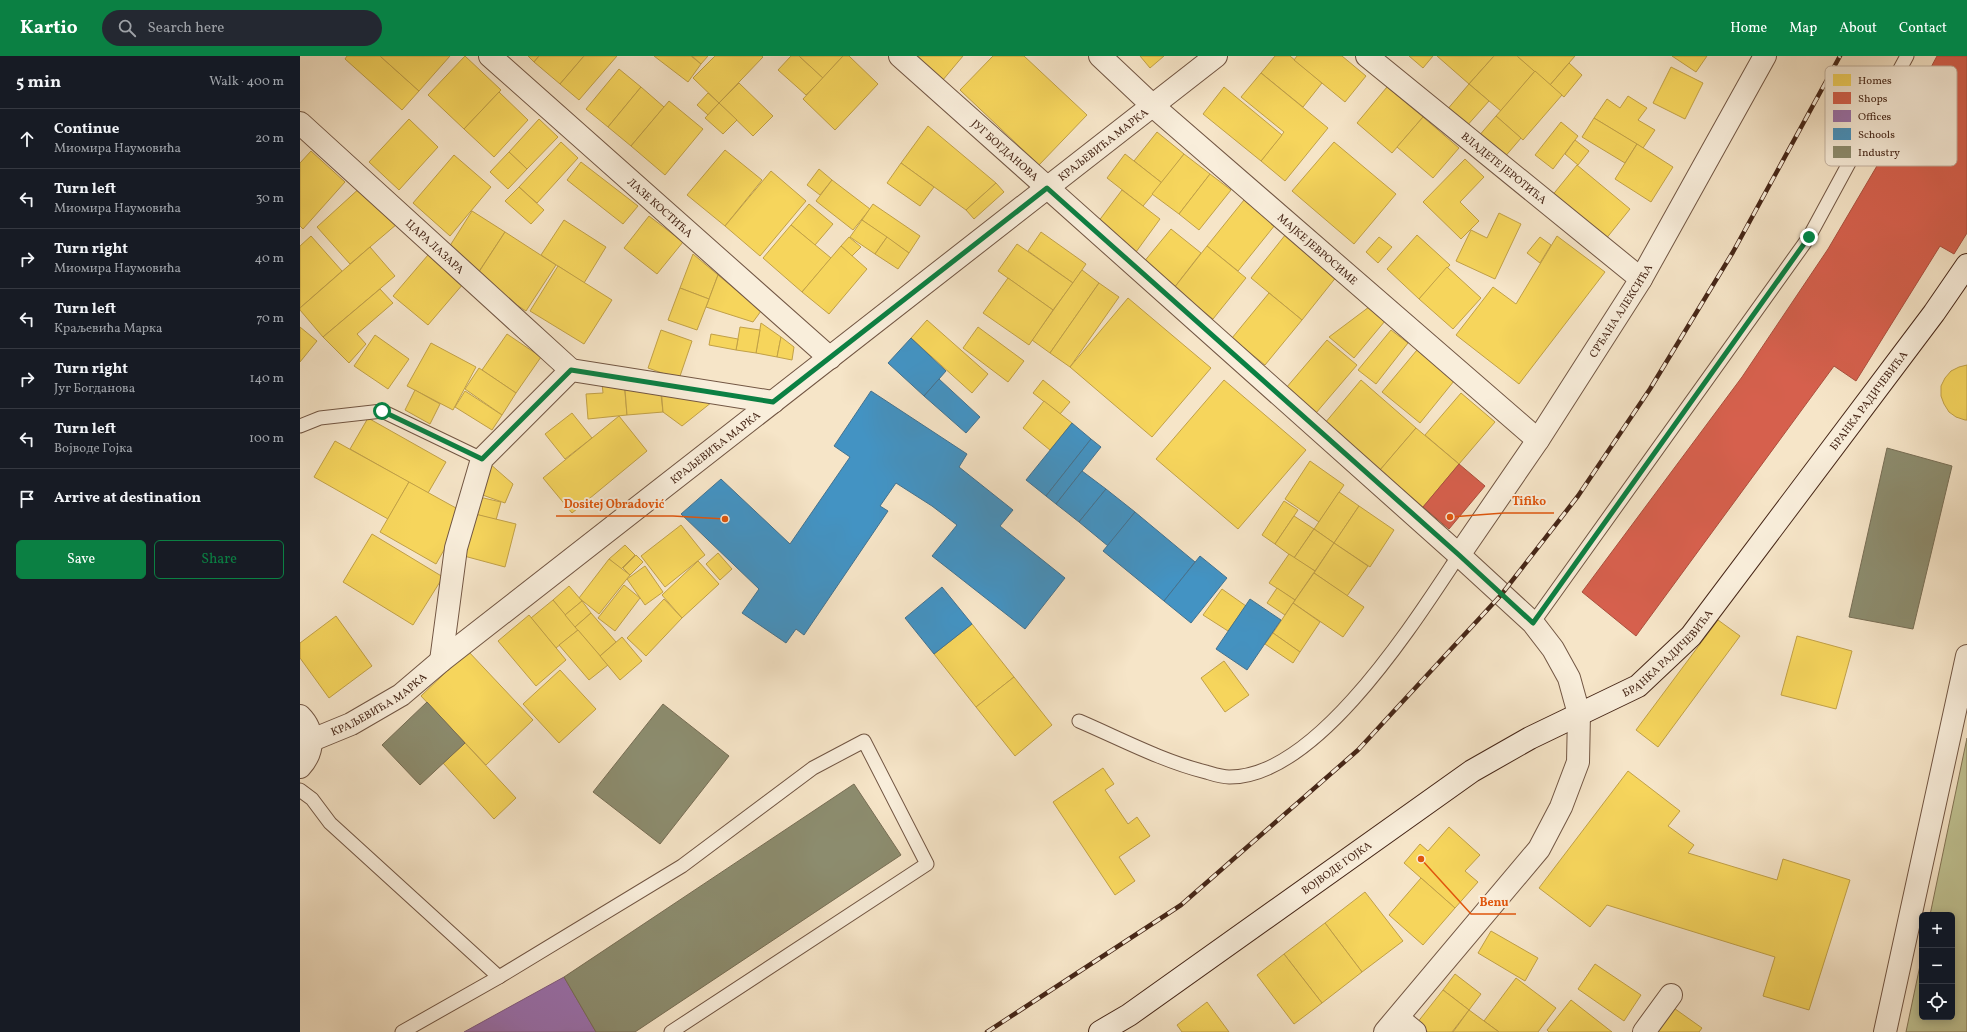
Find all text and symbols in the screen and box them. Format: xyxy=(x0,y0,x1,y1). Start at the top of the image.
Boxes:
search box xyxy=(102,10,382,46)
text: Kartio xyxy=(20,15,78,41)
icon: search xyxy=(116,17,138,39)
text: Search here xyxy=(148,18,224,39)
text: Home xyxy=(1730,19,1767,38)
text: Map xyxy=(1789,19,1817,38)
text: About xyxy=(1839,19,1877,38)
text: Contact xyxy=(1899,19,1947,38)
legend xyxy=(1825,66,1957,166)
text: 5 min xyxy=(16,71,61,94)
text: Walk · 400 m xyxy=(209,73,284,91)
text: Homes xyxy=(1858,74,1892,89)
text: Shops xyxy=(1858,92,1888,107)
street label: КРАЉЕВИЋА МАРКА xyxy=(1056,106,1152,185)
text: Offices xyxy=(1858,110,1892,125)
street label: ЈУГ БОГДАНОВА xyxy=(967,117,1041,185)
text: Continue xyxy=(54,119,119,140)
icon: ahead xyxy=(16,128,38,150)
text: Schools xyxy=(1858,128,1895,143)
text: 20 m xyxy=(255,130,284,148)
street label: ВЛАДЕТЕ ЈЕРОТИЋА xyxy=(1457,130,1549,208)
text: Миомира Наумовића xyxy=(54,140,181,158)
text: Industry xyxy=(1858,146,1900,161)
street label: ЛАЗЕ КОСТИЋА xyxy=(623,175,696,242)
text: Turn left xyxy=(54,179,116,200)
icon: left xyxy=(16,188,38,210)
text: 30 m xyxy=(256,190,284,208)
text: Миомира Наумовића xyxy=(54,200,181,218)
street label: МАЈКЕ ЈЕВРОСИМЕ xyxy=(1273,211,1360,289)
street label: ЦАРА ЛАЗАРА xyxy=(402,217,467,278)
route end xyxy=(1800,228,1818,246)
text: Turn right xyxy=(54,239,128,260)
icon: right xyxy=(16,248,38,270)
text: 40 m xyxy=(255,250,284,268)
text: Миомира Наумовића xyxy=(54,260,181,278)
street label: СРЂАНА АЛЕКСИЋА xyxy=(1587,262,1657,361)
text: Turn left xyxy=(54,299,116,320)
icon: left xyxy=(16,308,38,330)
text: 70 m xyxy=(256,310,284,328)
text: Краљевића Марка xyxy=(54,320,162,338)
street label: БРАНКА РАДИЧЕВИЋА xyxy=(1827,348,1912,454)
text: Turn right xyxy=(54,359,128,380)
icon: right xyxy=(16,368,38,390)
text: 140 m xyxy=(250,370,284,388)
text: Југ Богданова xyxy=(54,380,135,398)
route start xyxy=(373,402,391,420)
street label: КРАЉЕВИЋА МАРКА xyxy=(668,408,764,488)
text: Turn left xyxy=(54,419,116,440)
icon: left xyxy=(16,428,38,450)
text: 100 m xyxy=(249,430,284,448)
text: Војводе Гојка xyxy=(54,440,133,458)
icon: arrive xyxy=(16,488,38,510)
text: Arrive at destination xyxy=(54,488,201,509)
callout: Tifiko xyxy=(1504,489,1554,513)
callout: Dositej Obradović xyxy=(556,492,673,516)
text: Tifiko xyxy=(1512,494,1546,510)
text: Dositej Obradović xyxy=(564,497,665,513)
button: Save xyxy=(16,540,146,579)
button: Share xyxy=(154,540,284,579)
street label: БРАНКА РАДИЧЕВИЋА xyxy=(1620,607,1717,701)
street label: КРАЉЕВИЋА МАРКА xyxy=(329,670,431,740)
street label: ВОЈВОДЕ ГОЈКА xyxy=(1299,838,1375,899)
callout: Benu xyxy=(1471,890,1516,914)
text: Benu xyxy=(1479,895,1509,911)
map controls xyxy=(1919,912,1955,1020)
button: + xyxy=(1919,912,1955,948)
button: − xyxy=(1919,948,1955,984)
button: locate xyxy=(1919,984,1955,1020)

